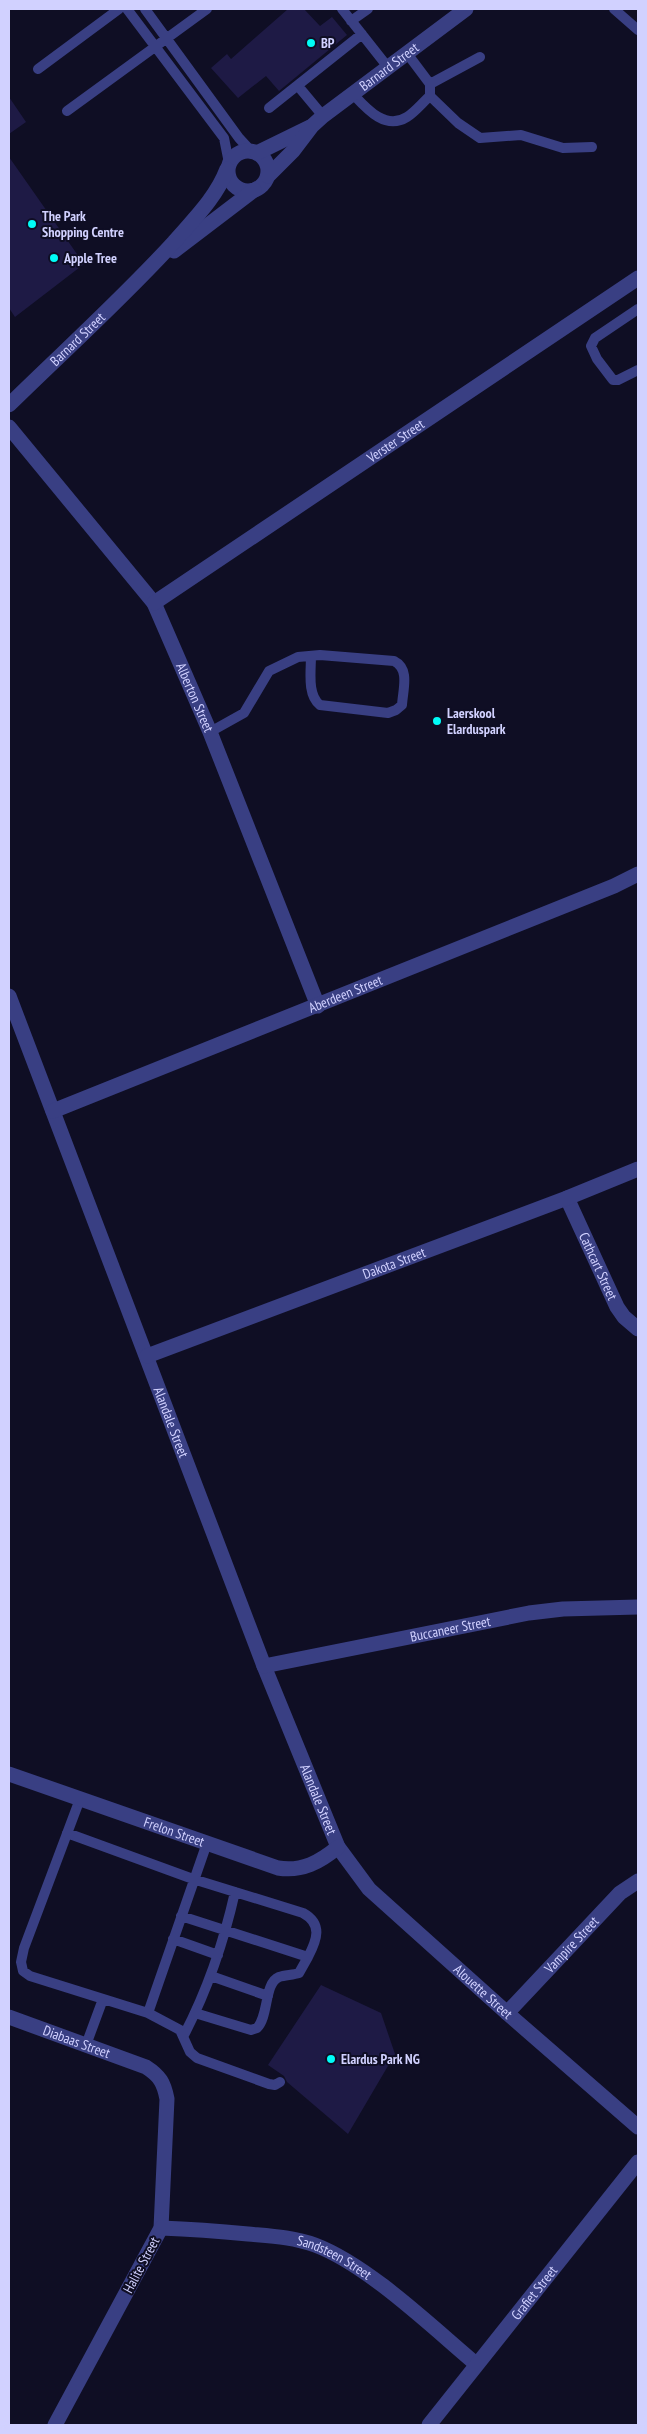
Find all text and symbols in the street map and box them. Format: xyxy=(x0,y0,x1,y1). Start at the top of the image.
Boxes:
place label: BP xyxy=(321,34,335,52)
marker: BP xyxy=(305,37,317,49)
street label: Barnard Street xyxy=(356,38,422,95)
place label: The Park Shopping Centre xyxy=(42,207,124,241)
marker: The Park Shopping Centre xyxy=(26,218,38,230)
place label: Apple Tree xyxy=(63,249,117,267)
marker: Apple Tree xyxy=(48,252,60,264)
street label: Barnard Street xyxy=(46,308,109,370)
street label: Verster Street xyxy=(363,415,428,467)
street label: Alberton Street xyxy=(172,660,218,735)
place label: Laerskool Elarduspark xyxy=(447,704,506,738)
marker: Laerskool Elarduspark xyxy=(431,715,443,727)
street label: Aberdeen Street xyxy=(306,971,385,1017)
street label: Cathcart Street xyxy=(575,1229,622,1303)
street label: Dakota Street xyxy=(360,1243,428,1283)
street label: Alandale Street xyxy=(150,1384,193,1460)
street label: Buccaneer Street xyxy=(409,1612,492,1646)
street label: Alandale Street xyxy=(296,1762,341,1837)
street label: Frelon Street xyxy=(142,1813,207,1851)
street label: Vampire Street xyxy=(540,1912,603,1977)
street label: Alouette Street xyxy=(450,1960,516,2023)
street label: Diabaas Street xyxy=(41,2021,113,2062)
place label: Elardus Park NG xyxy=(341,2050,420,2068)
marker: Elardus Park NG xyxy=(325,2053,337,2065)
street label: Sandsteen Street xyxy=(295,2231,375,2284)
street label: Halite Street xyxy=(119,2234,163,2296)
street label: Grafiet Street xyxy=(507,2262,561,2323)

